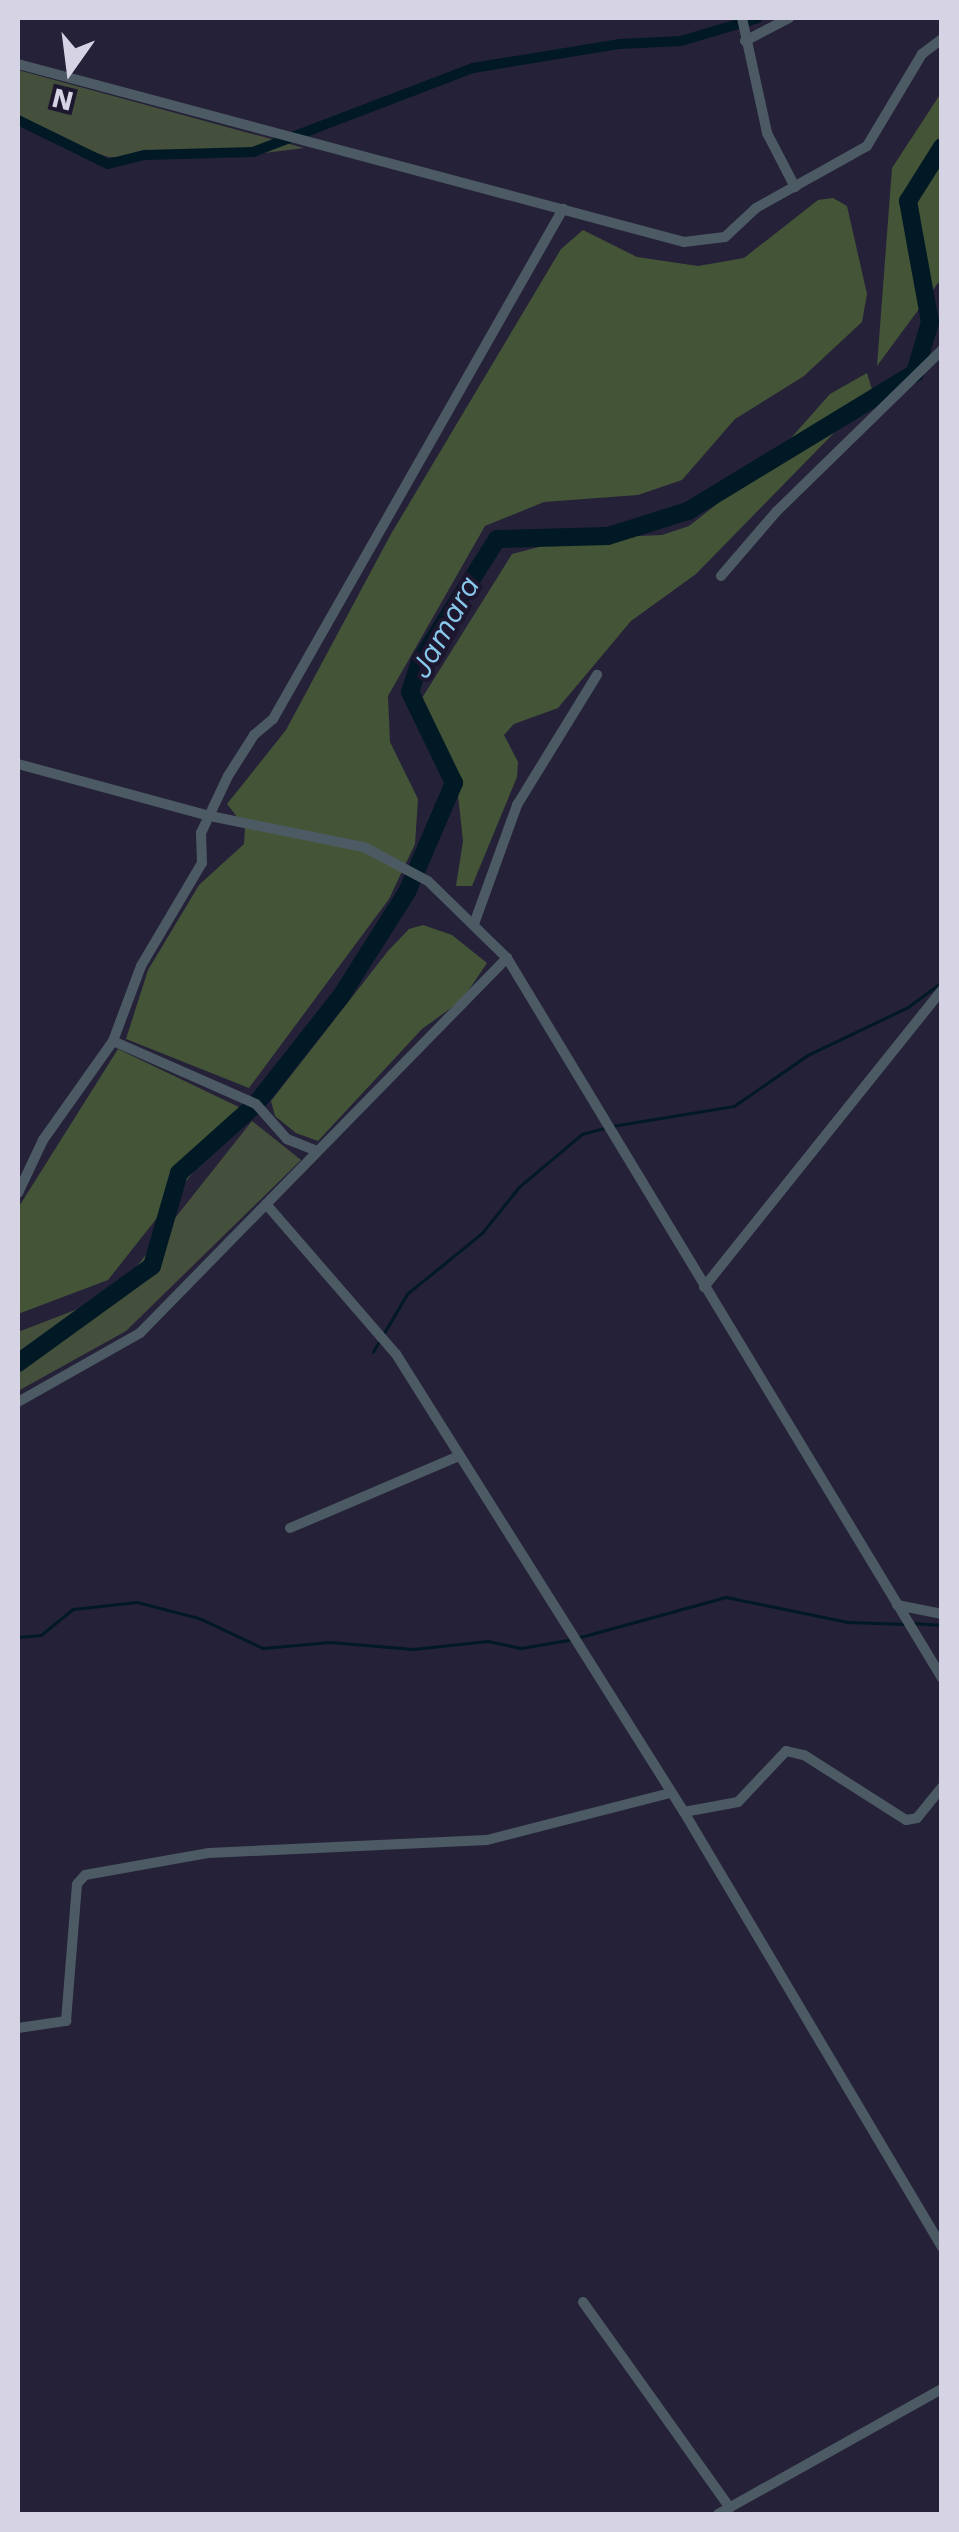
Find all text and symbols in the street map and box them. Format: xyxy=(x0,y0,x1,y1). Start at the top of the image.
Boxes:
north arrow xyxy=(20,20,120,120)
text: N xyxy=(49,81,77,118)
water label: Jamara xyxy=(402,570,488,684)

